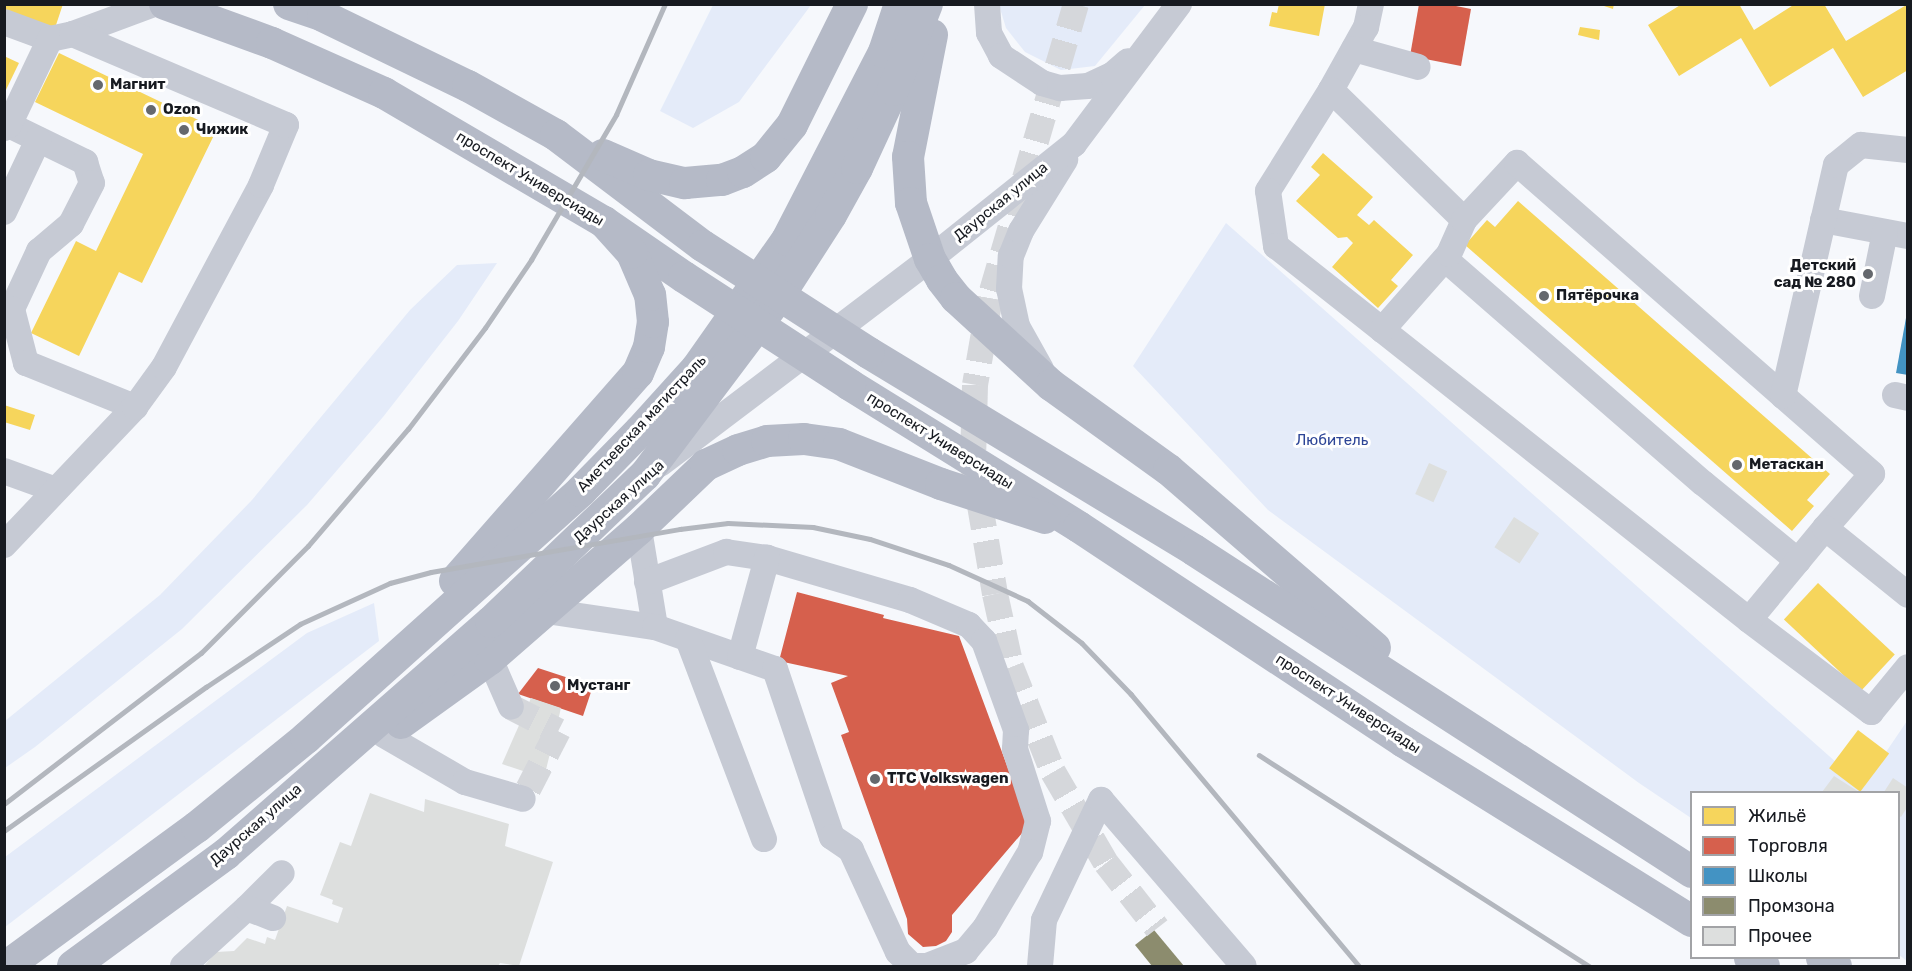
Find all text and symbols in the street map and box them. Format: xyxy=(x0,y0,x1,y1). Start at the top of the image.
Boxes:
place label: Магнит xyxy=(110,76,166,94)
marker: Магнит xyxy=(91,78,105,92)
place label: Ozon xyxy=(163,101,201,119)
marker: Ozon xyxy=(144,103,158,117)
place label: Чижик xyxy=(196,121,248,139)
marker: Чижик xyxy=(177,123,191,137)
street label: проспект Универсиады xyxy=(453,128,607,230)
street label: Даурская улица xyxy=(950,159,1052,245)
place label: Детский сад № 280 xyxy=(1774,256,1856,291)
marker: Детский сад № 280 xyxy=(1861,267,1875,281)
place label: Пятёрочка xyxy=(1556,287,1639,305)
marker: Пятёрочка xyxy=(1537,289,1551,303)
street label: Аметьевская магистраль xyxy=(574,352,710,496)
street label: проспект Универсиады xyxy=(864,389,1016,493)
park label: Любитель xyxy=(1296,432,1368,450)
place label: Метаскан xyxy=(1749,456,1824,474)
street label: Даурская улица xyxy=(570,457,668,547)
marker: Метаскан xyxy=(1730,458,1744,472)
street label: проспект Универсиады xyxy=(1272,650,1424,758)
place label: Мустанг xyxy=(567,677,630,695)
marker: Мустанг xyxy=(548,679,562,693)
place label: ТТС Volkswagen xyxy=(887,770,1009,788)
marker: ТТС Volkswagen xyxy=(868,772,882,786)
street label: Даурская улица xyxy=(206,780,306,870)
legend xyxy=(1690,791,1900,959)
text: Жильё xyxy=(1748,805,1806,827)
text: Торговля xyxy=(1748,835,1828,857)
text: Школы xyxy=(1748,865,1808,887)
text: Промзона xyxy=(1748,895,1835,917)
text: Прочее xyxy=(1748,925,1812,947)

